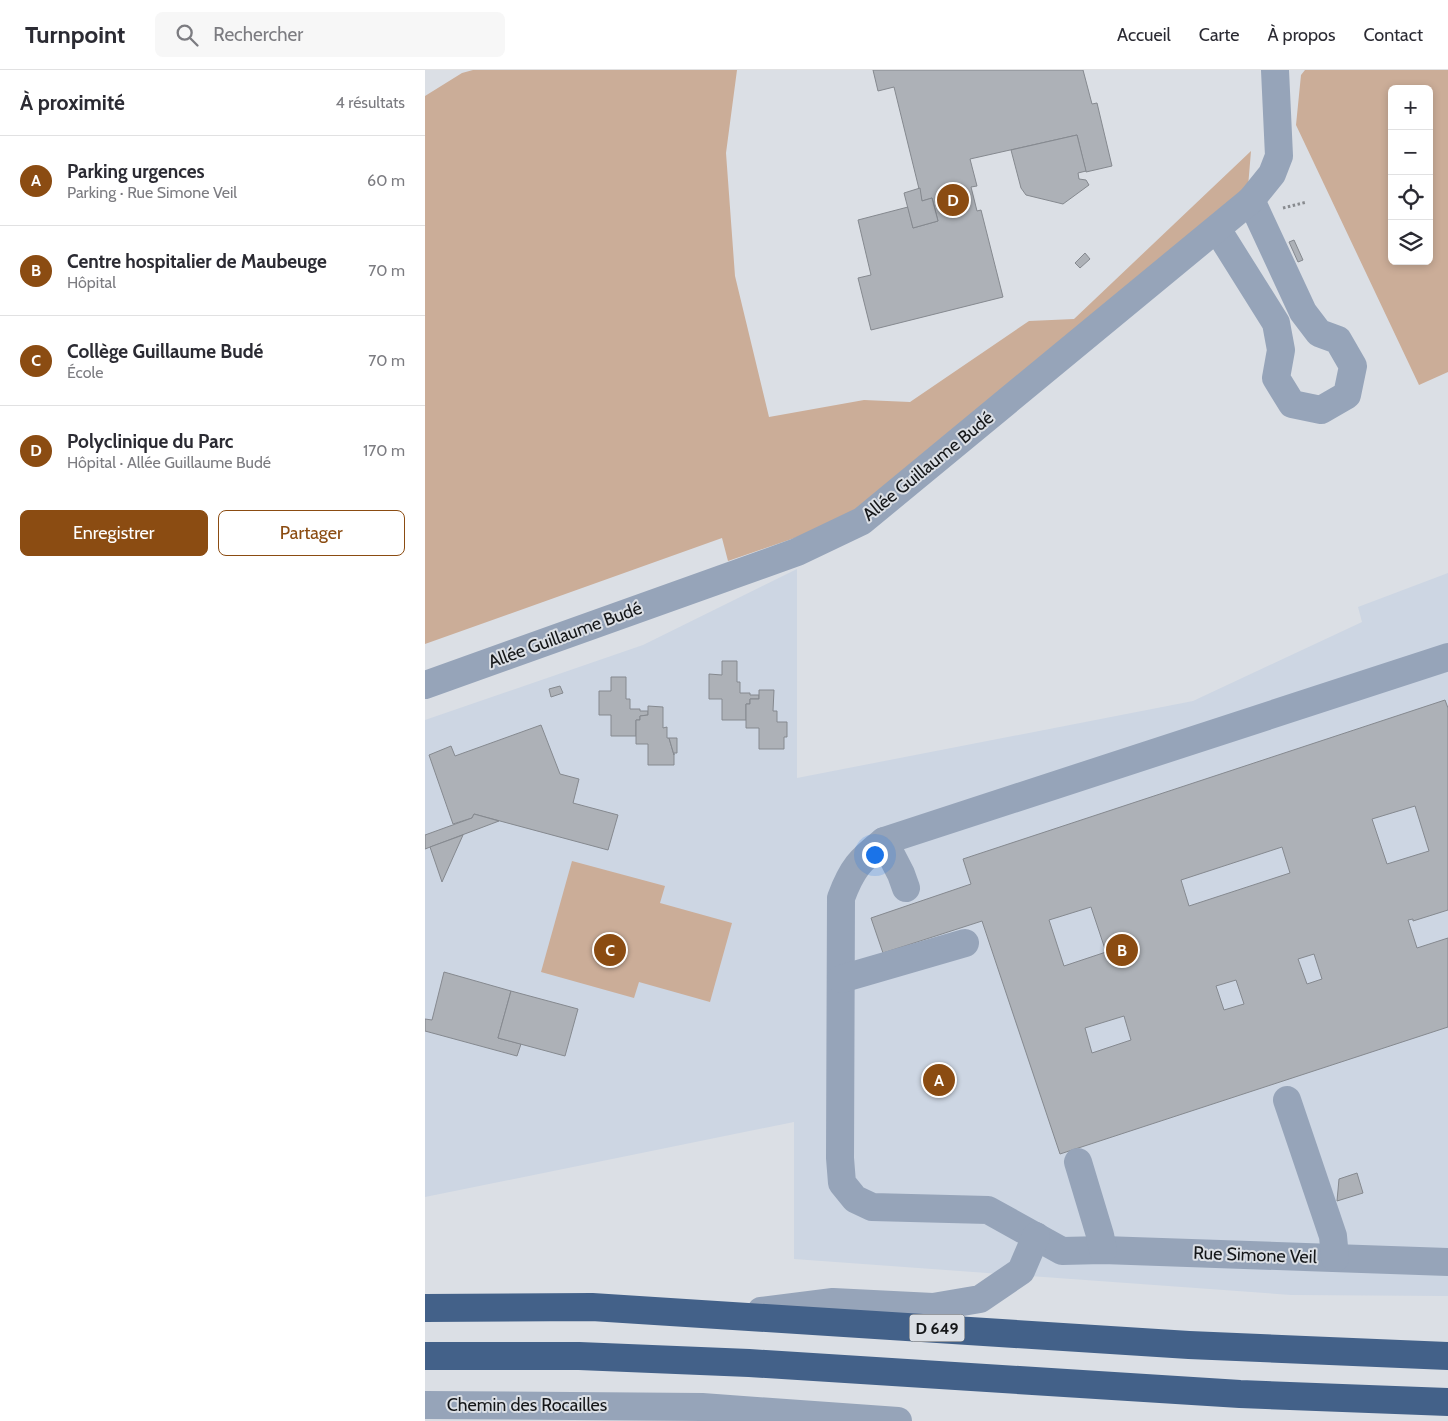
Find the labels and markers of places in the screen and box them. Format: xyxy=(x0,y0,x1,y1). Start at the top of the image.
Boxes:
pin: D xyxy=(937,181,969,219)
pin: C xyxy=(594,931,626,969)
pin: B xyxy=(1106,931,1138,969)
pin: A xyxy=(923,1061,955,1099)

